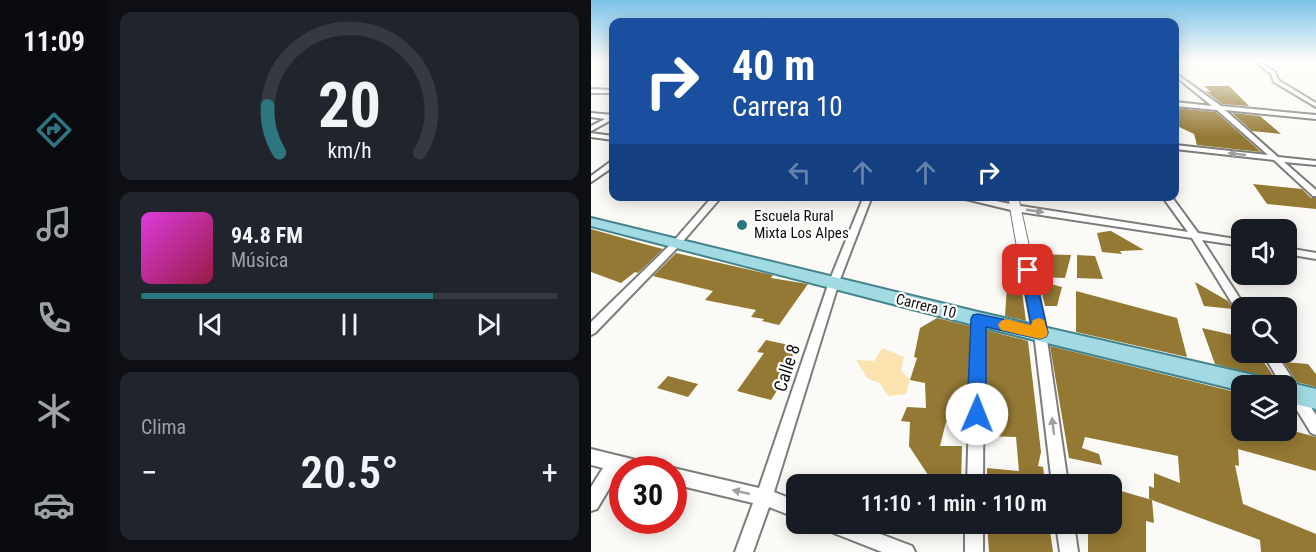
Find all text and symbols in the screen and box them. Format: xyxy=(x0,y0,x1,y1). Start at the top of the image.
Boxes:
text: 11:09 xyxy=(23,26,85,58)
text: 40 m xyxy=(732,41,815,90)
icon: right xyxy=(633,42,711,120)
text: 20 xyxy=(318,69,381,142)
text: Carrera 10 xyxy=(732,91,843,123)
icon: directions xyxy=(33,109,75,151)
text: km/h xyxy=(327,138,372,163)
one-way arrow xyxy=(1227,149,1246,158)
icon: left xyxy=(783,156,816,189)
icon: ahead xyxy=(846,156,879,189)
icon: ahead xyxy=(909,156,942,189)
icon: right xyxy=(972,156,1005,189)
icon: music xyxy=(33,203,75,245)
one-way arrow xyxy=(1026,206,1045,215)
place label: Escuela Rural Mixta Los Alpes xyxy=(754,207,849,242)
marker: Escuela Rural Mixta Los Alpes xyxy=(735,218,749,232)
map controls xyxy=(1231,219,1297,441)
button: sound xyxy=(1231,219,1297,285)
text: 94.8 FM xyxy=(231,223,303,248)
pin xyxy=(1002,244,1053,295)
text: Música xyxy=(231,248,288,272)
icon: arrive xyxy=(1011,253,1044,286)
street label: Carrera 10 xyxy=(894,290,958,322)
icon: phone xyxy=(33,297,75,339)
button: search xyxy=(1231,297,1297,363)
icon: previous xyxy=(194,308,227,341)
icon: pause xyxy=(333,308,366,341)
icon: next xyxy=(472,308,505,341)
street label: Calle 8 xyxy=(769,342,804,394)
button: layers xyxy=(1231,375,1297,441)
position arrow xyxy=(945,382,1009,446)
icon: climate xyxy=(33,390,75,432)
text: Clima xyxy=(141,415,186,439)
one-way arrow xyxy=(1048,417,1057,436)
text: 20.5° xyxy=(301,446,399,499)
text: − xyxy=(141,453,158,492)
text: + xyxy=(542,453,558,492)
speed limit sign: 30 xyxy=(609,456,687,534)
icon: car xyxy=(33,484,75,526)
one-way arrow xyxy=(731,487,750,496)
text: 11:10 · 1 min · 110 m xyxy=(861,491,1047,516)

